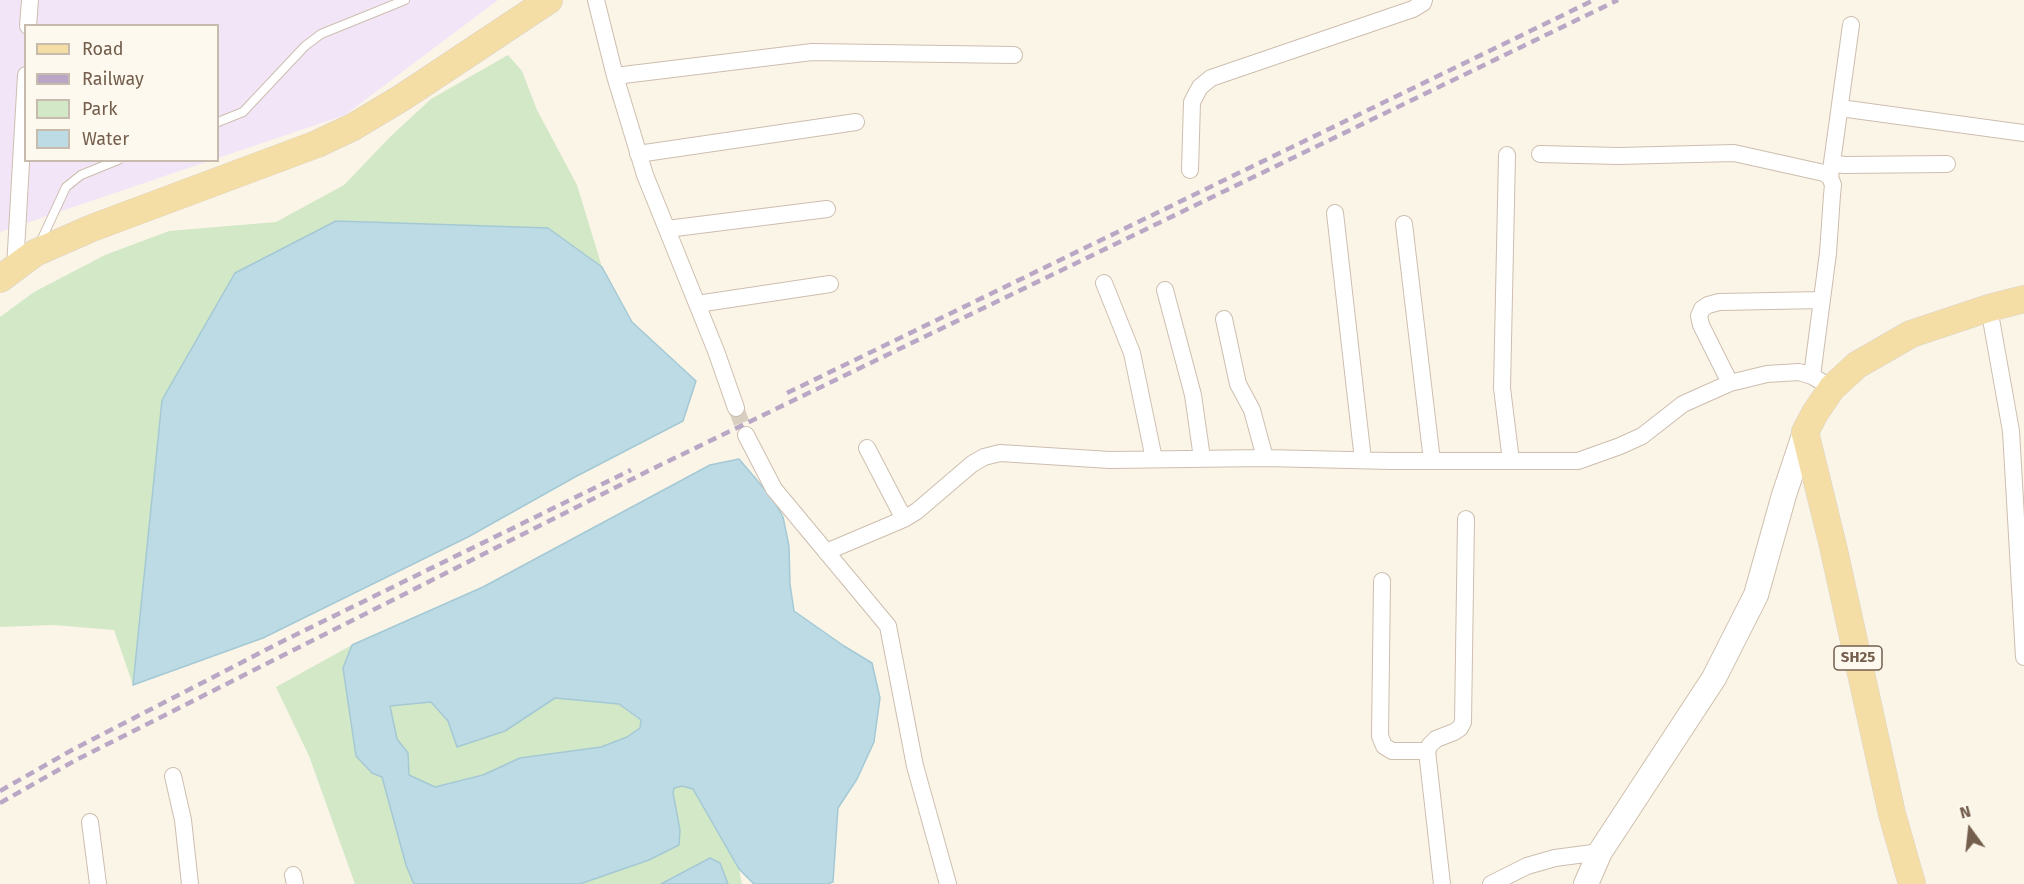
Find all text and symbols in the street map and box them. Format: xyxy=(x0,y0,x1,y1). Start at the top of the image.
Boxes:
legend xyxy=(24,24,219,162)
text: Road xyxy=(82,38,124,60)
text: Railway xyxy=(82,68,144,90)
text: Park xyxy=(82,98,117,120)
text: Water xyxy=(82,128,129,150)
road number: SH25 xyxy=(1834,646,1882,670)
north arrow xyxy=(1940,800,2000,860)
text: N xyxy=(1958,802,1973,823)

